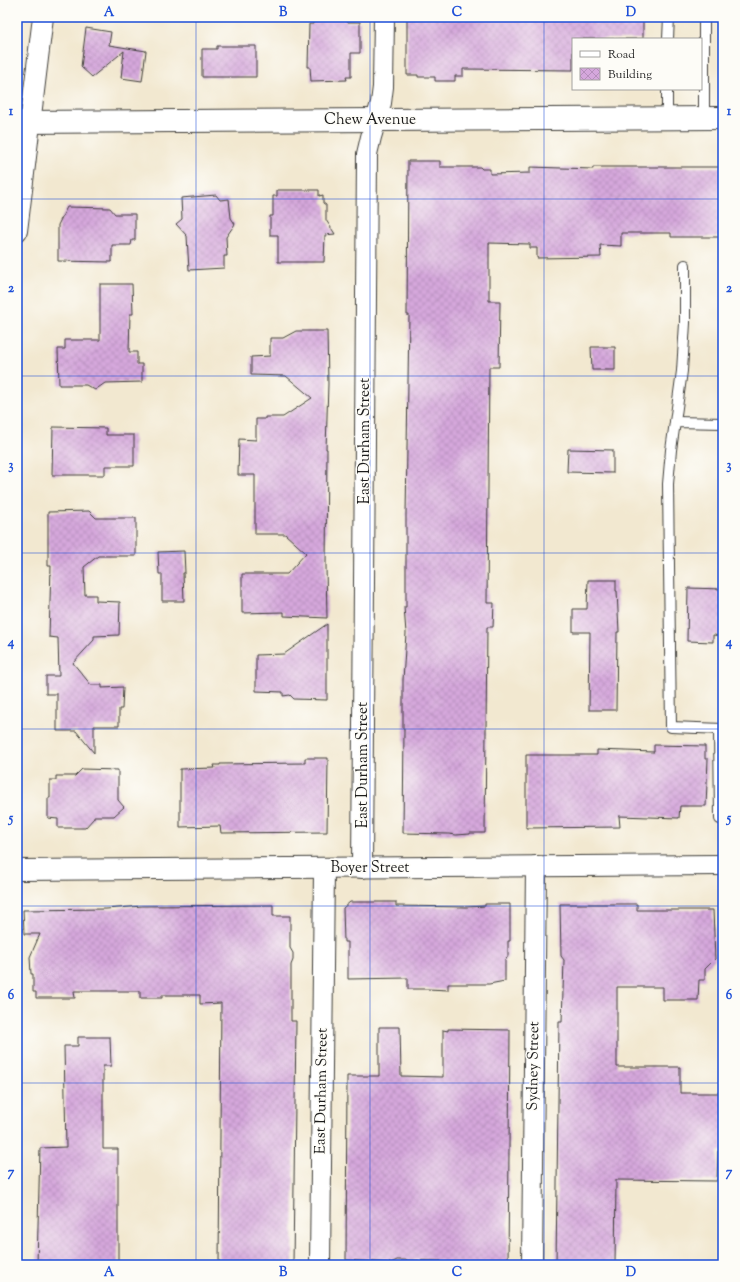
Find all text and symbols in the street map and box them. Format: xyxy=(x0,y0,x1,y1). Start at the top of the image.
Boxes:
text: A xyxy=(104,4,115,22)
text: B xyxy=(279,4,288,22)
text: C xyxy=(452,4,462,22)
text: D xyxy=(626,4,636,22)
legend xyxy=(572,38,702,90)
text: Road xyxy=(608,46,635,64)
text: Building xyxy=(608,66,652,84)
text: 1 xyxy=(9,103,14,121)
text: 1 xyxy=(727,103,732,121)
street label: Chew Avenue xyxy=(324,110,416,131)
text: 2 xyxy=(8,280,15,298)
text: 2 xyxy=(726,280,733,298)
street label: East Durham Street xyxy=(355,378,376,504)
text: 3 xyxy=(8,457,14,475)
text: 3 xyxy=(726,457,732,475)
text: 4 xyxy=(7,634,15,652)
text: 4 xyxy=(725,634,733,652)
street label: East Durham Street xyxy=(353,702,374,828)
text: 5 xyxy=(8,810,14,828)
text: 5 xyxy=(726,810,732,828)
street label: Boyer Street xyxy=(331,858,409,879)
text: 6 xyxy=(8,987,15,1005)
text: 6 xyxy=(726,987,733,1005)
street label: Sydney Street xyxy=(523,1021,545,1111)
street label: East Durham Street xyxy=(310,1028,334,1154)
text: 7 xyxy=(8,1164,15,1182)
text: 7 xyxy=(726,1164,733,1182)
text: A xyxy=(104,1264,115,1282)
text: B xyxy=(279,1264,288,1282)
text: C xyxy=(452,1264,462,1282)
text: D xyxy=(626,1264,636,1282)

